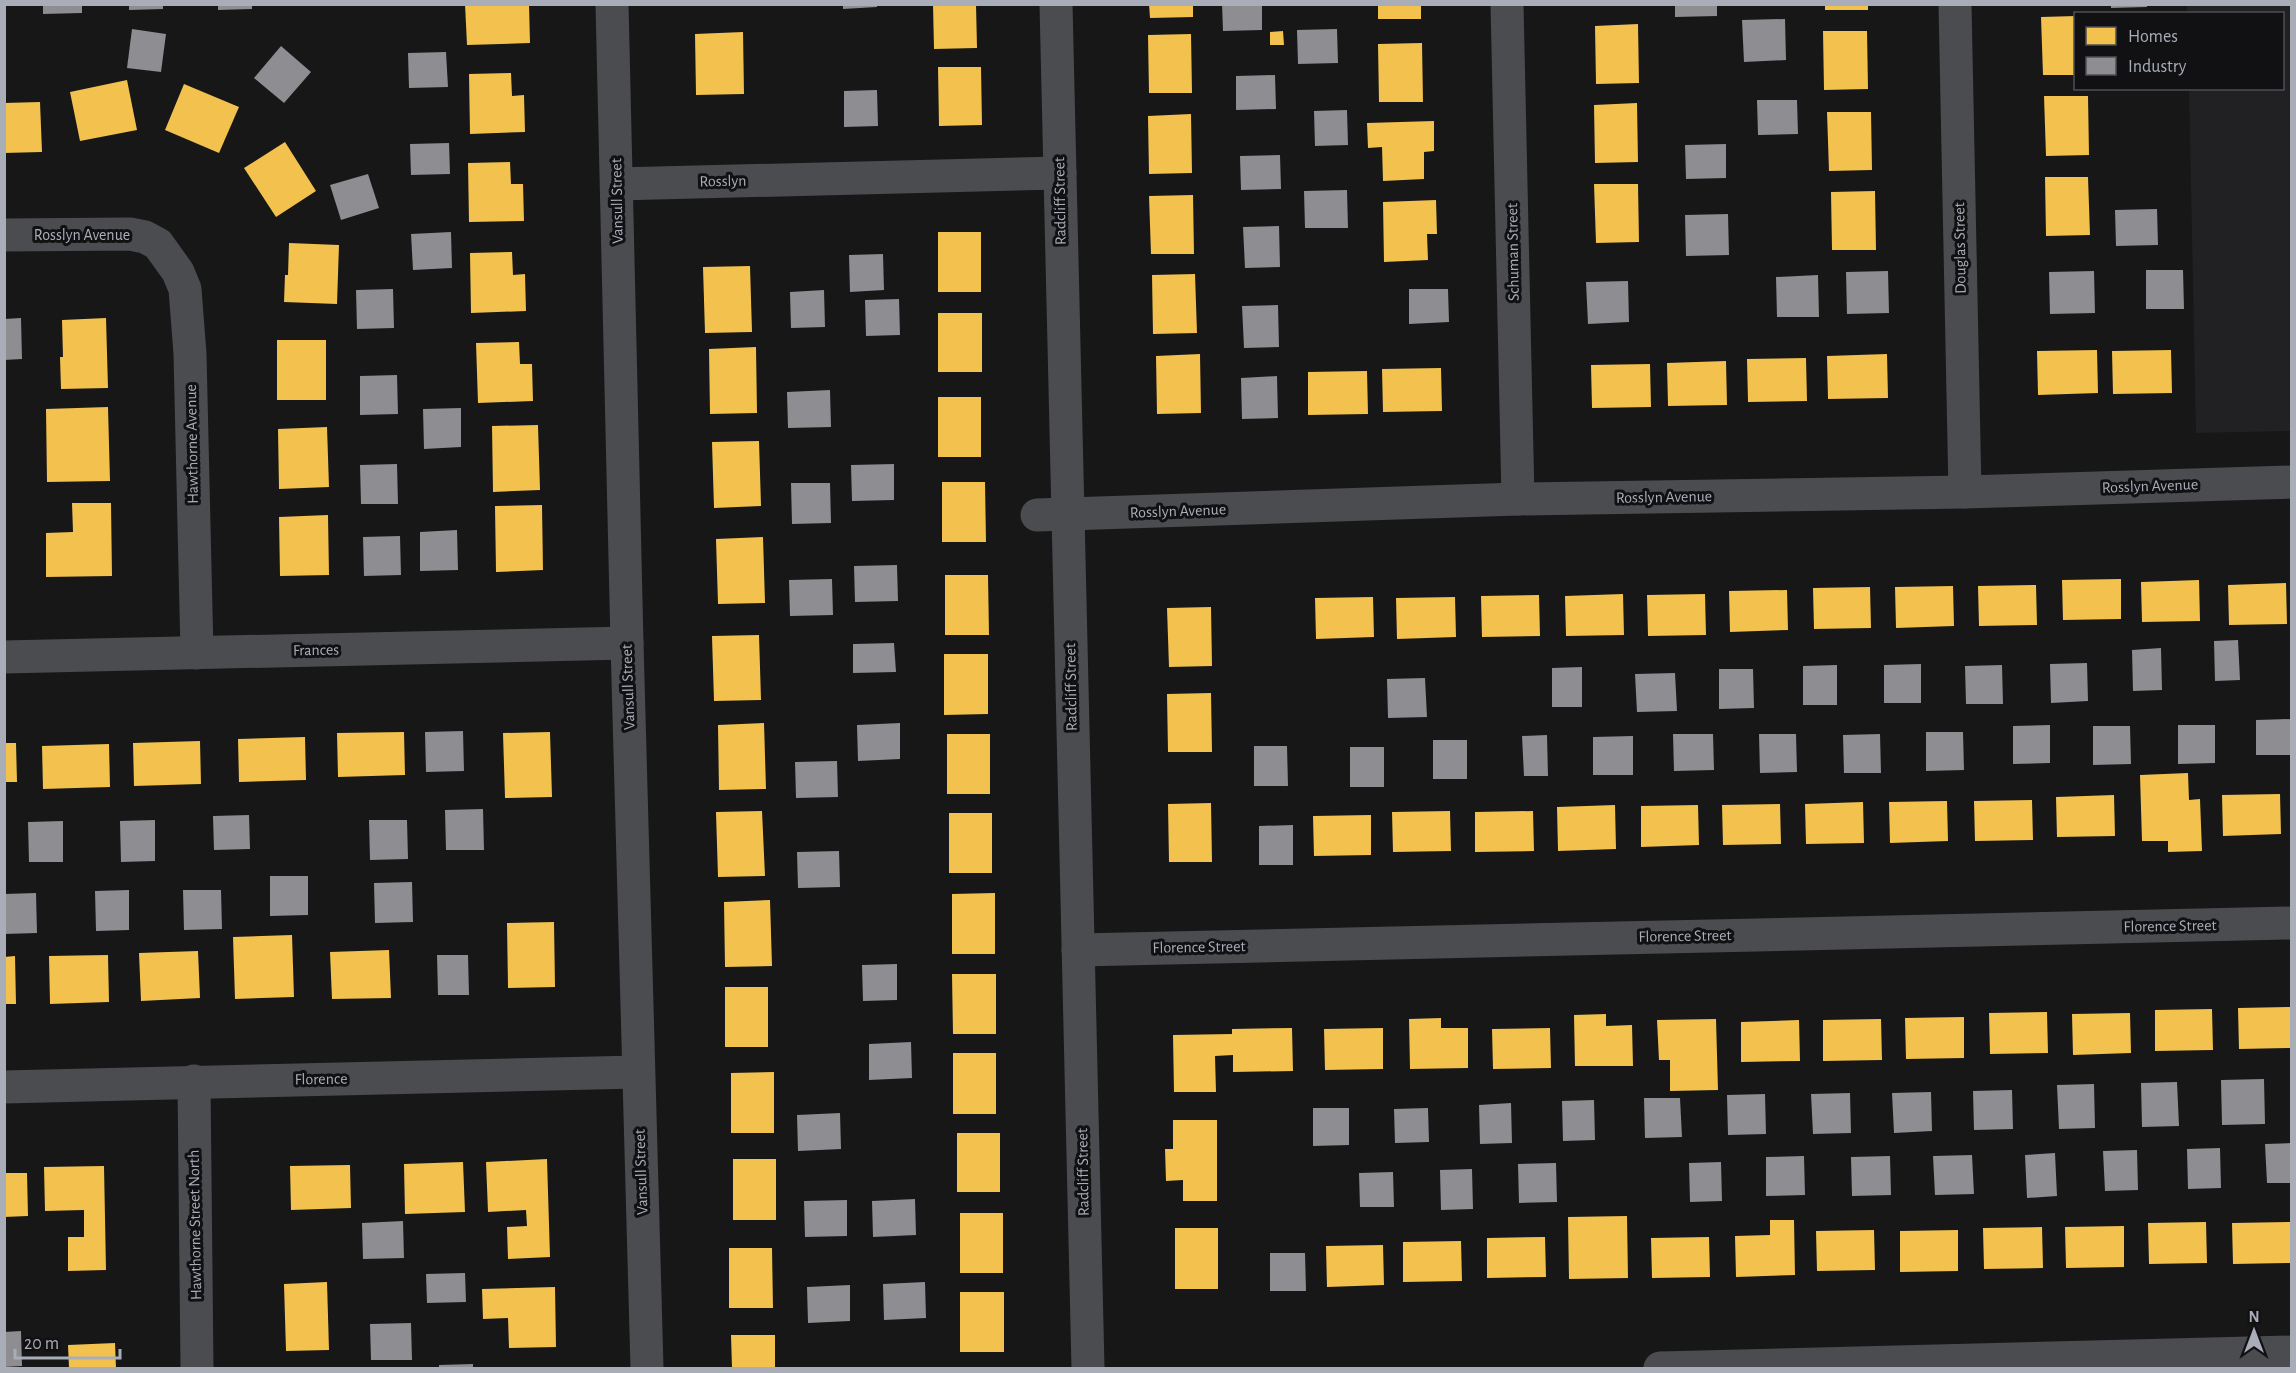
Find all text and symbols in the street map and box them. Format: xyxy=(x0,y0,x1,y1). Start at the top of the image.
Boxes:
legend xyxy=(2074,12,2284,90)
text: Homes xyxy=(2128,28,2178,46)
text: Industry xyxy=(2128,58,2187,76)
street label: Radcliff Street xyxy=(1051,157,1069,245)
street label: Vansull Street xyxy=(608,158,626,244)
street label: Rosslyn xyxy=(699,173,747,190)
street label: Douglas Street xyxy=(1951,202,1969,294)
street label: Schuman Street xyxy=(1504,203,1522,301)
street label: Rosslyn Avenue xyxy=(34,227,130,244)
street label: Hawthorne Avenue xyxy=(183,384,201,504)
street label: Rosslyn Avenue xyxy=(2102,476,2198,497)
street label: Rosslyn Avenue xyxy=(1616,488,1712,507)
street label: Rosslyn Avenue xyxy=(1130,501,1226,522)
street label: Frances xyxy=(293,642,339,658)
street label: Radcliff Street xyxy=(1062,643,1080,731)
street label: Vansull Street xyxy=(619,644,637,730)
street label: Florence Street xyxy=(2123,917,2217,935)
street label: Florence Street xyxy=(1638,927,1732,945)
street label: Florence Street xyxy=(1152,938,1246,956)
street label: Florence xyxy=(294,1071,348,1087)
street label: Radcliff Street xyxy=(1074,1128,1092,1216)
street label: Vansull Street xyxy=(632,1129,650,1215)
street label: Hawthorne Street North xyxy=(186,1150,204,1300)
north arrow xyxy=(2224,1301,2284,1361)
text: N xyxy=(2248,1309,2260,1325)
scale bar xyxy=(15,1322,120,1360)
text: 20 m xyxy=(24,1335,59,1353)

